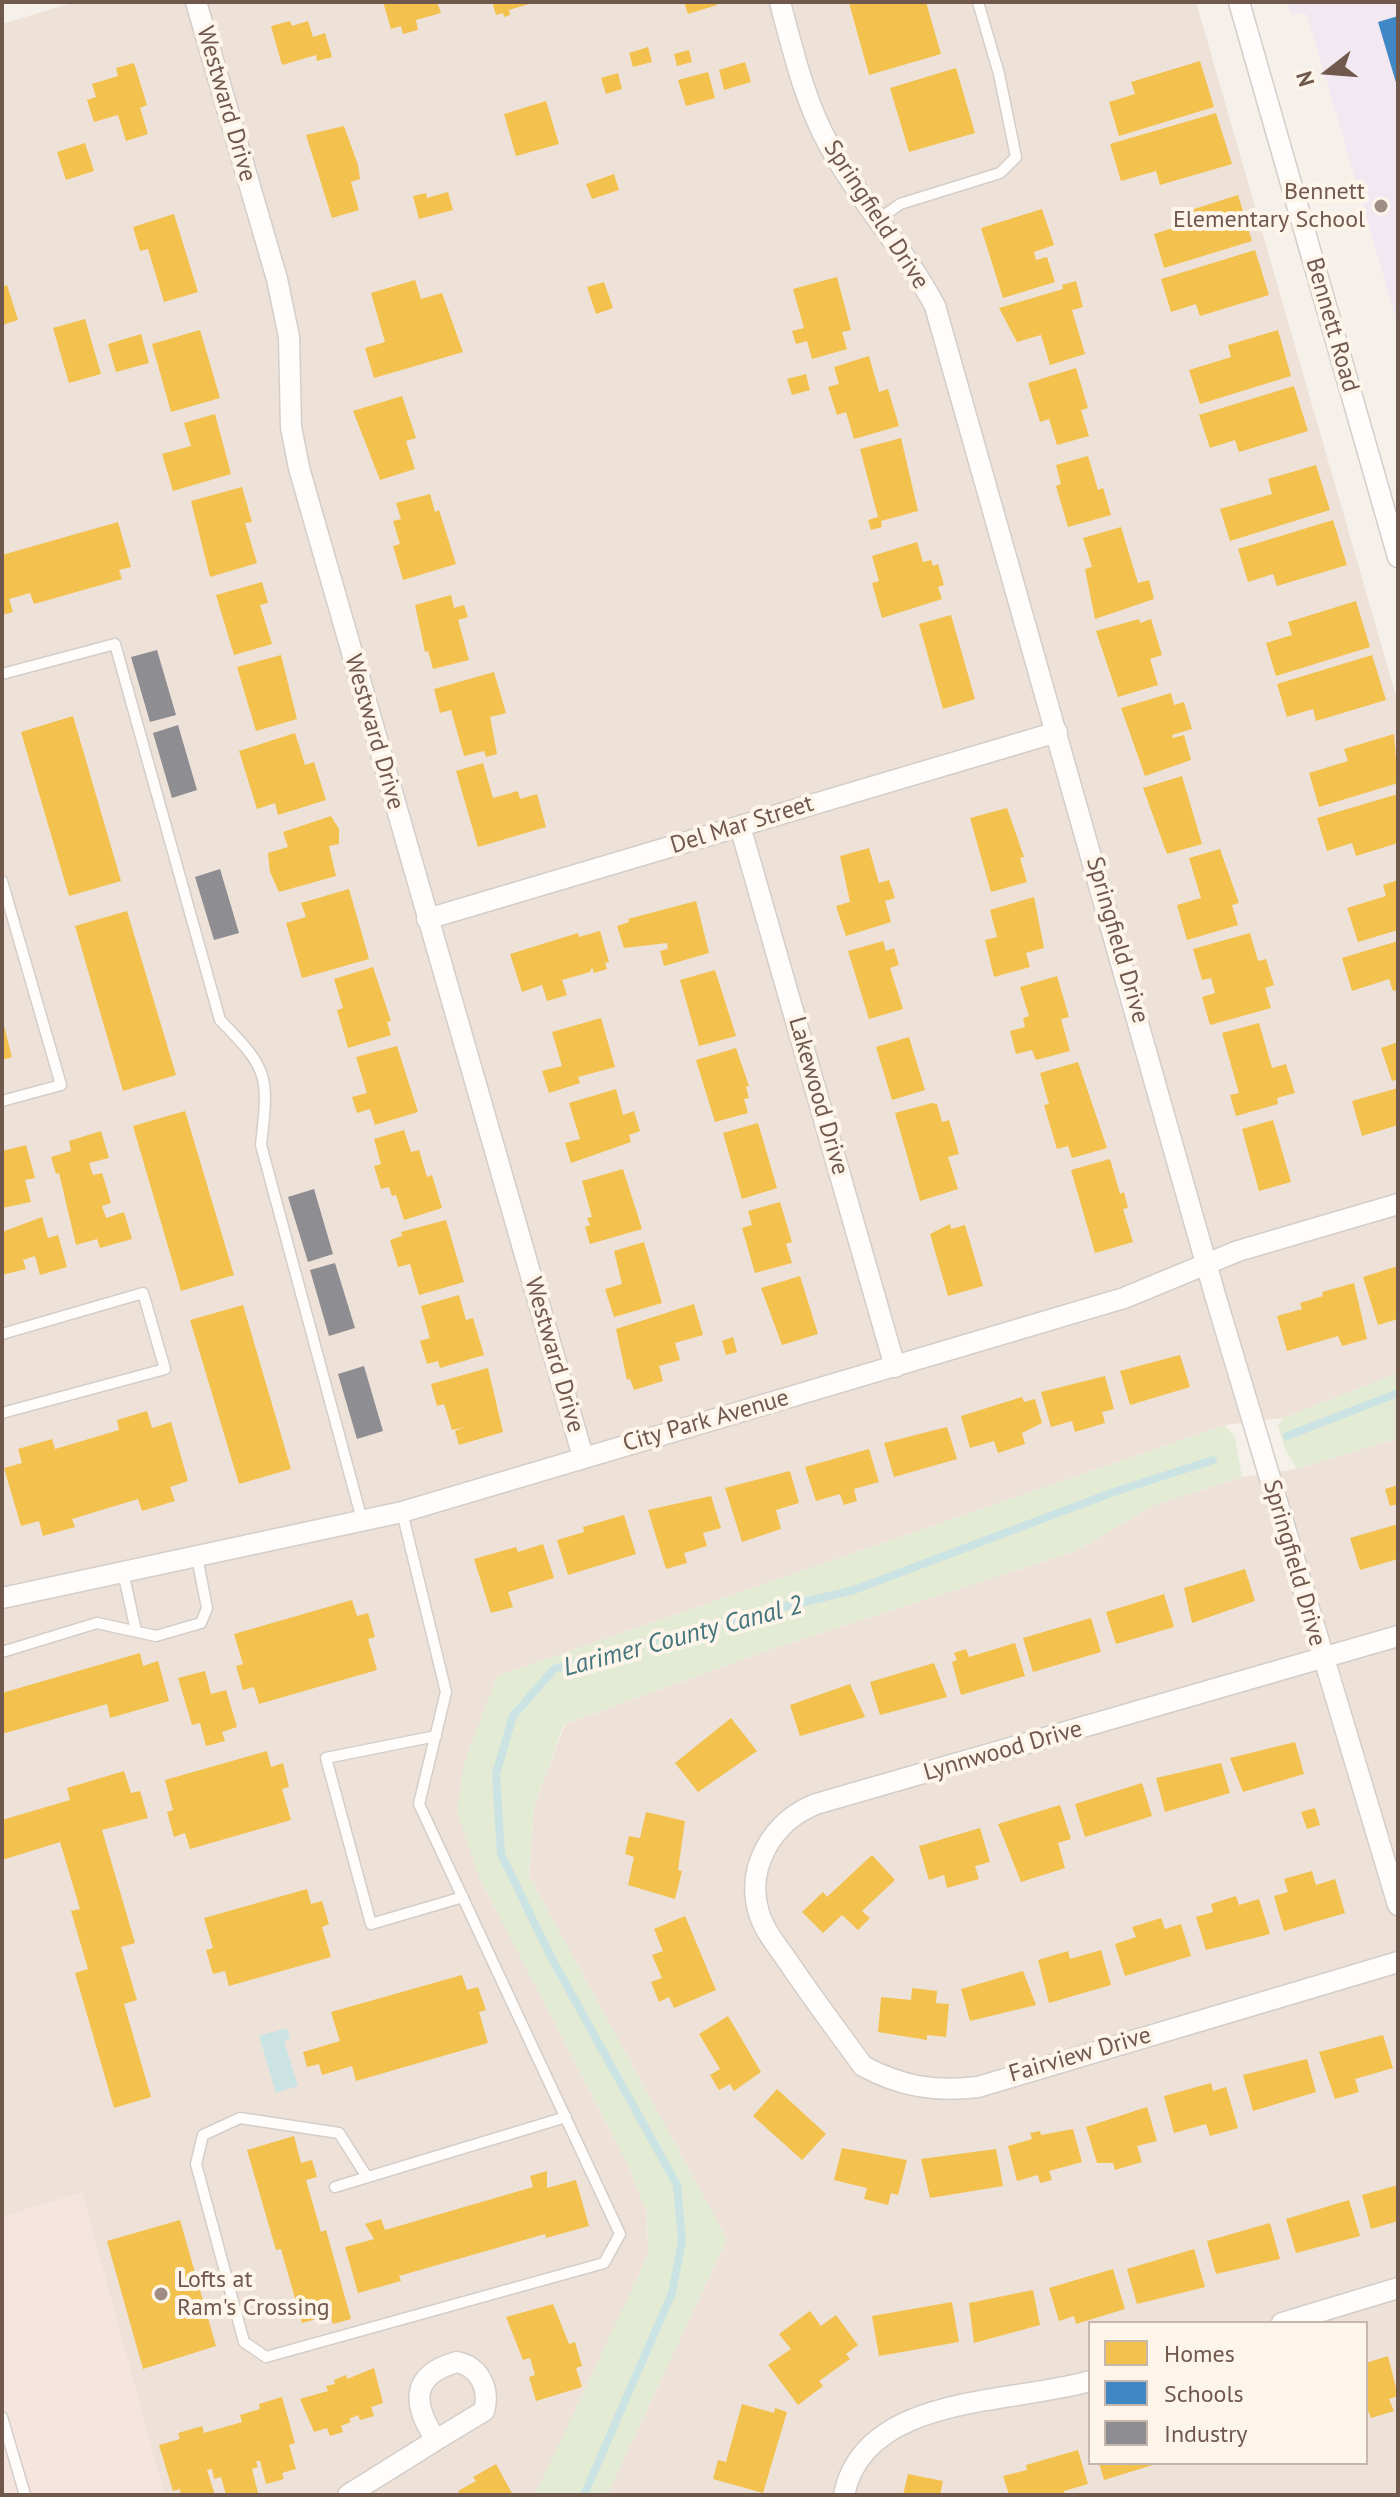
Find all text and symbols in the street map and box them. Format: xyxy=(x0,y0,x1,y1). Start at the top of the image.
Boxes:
street label: Westward Drive xyxy=(190,23,262,185)
north arrow xyxy=(1288,32,1368,112)
text: N xyxy=(1290,68,1321,90)
street label: Springfield Drive xyxy=(817,135,935,295)
place label: Bennett Elementary School xyxy=(1173,178,1365,234)
marker: Bennett Elementary School xyxy=(1372,197,1390,215)
street label: Bennett Road xyxy=(1299,255,1365,395)
street label: Westward Drive xyxy=(338,651,410,813)
street label: Del Mar Street xyxy=(667,790,817,860)
street label: Springfield Drive xyxy=(1080,854,1154,1026)
street label: Lakewood Drive xyxy=(782,1014,854,1178)
street label: Westward Drive xyxy=(518,1274,590,1436)
street label: City Park Avenue xyxy=(620,1384,792,1458)
street label: Springfield Drive xyxy=(1257,1477,1331,1649)
water label: Larimer County Canal 2 xyxy=(560,1590,806,1684)
street label: Lynnwood Drive xyxy=(920,1715,1086,1787)
street label: Fairview Drive xyxy=(1006,2021,1154,2089)
place label: Lofts at Ram's Crossing xyxy=(177,2266,330,2322)
marker: Lofts at Ram's Crossing xyxy=(152,2285,170,2303)
legend xyxy=(1088,2321,1368,2465)
text: Homes xyxy=(1164,2338,1235,2369)
text: Schools xyxy=(1164,2378,1244,2409)
text: Industry xyxy=(1164,2418,1248,2449)

